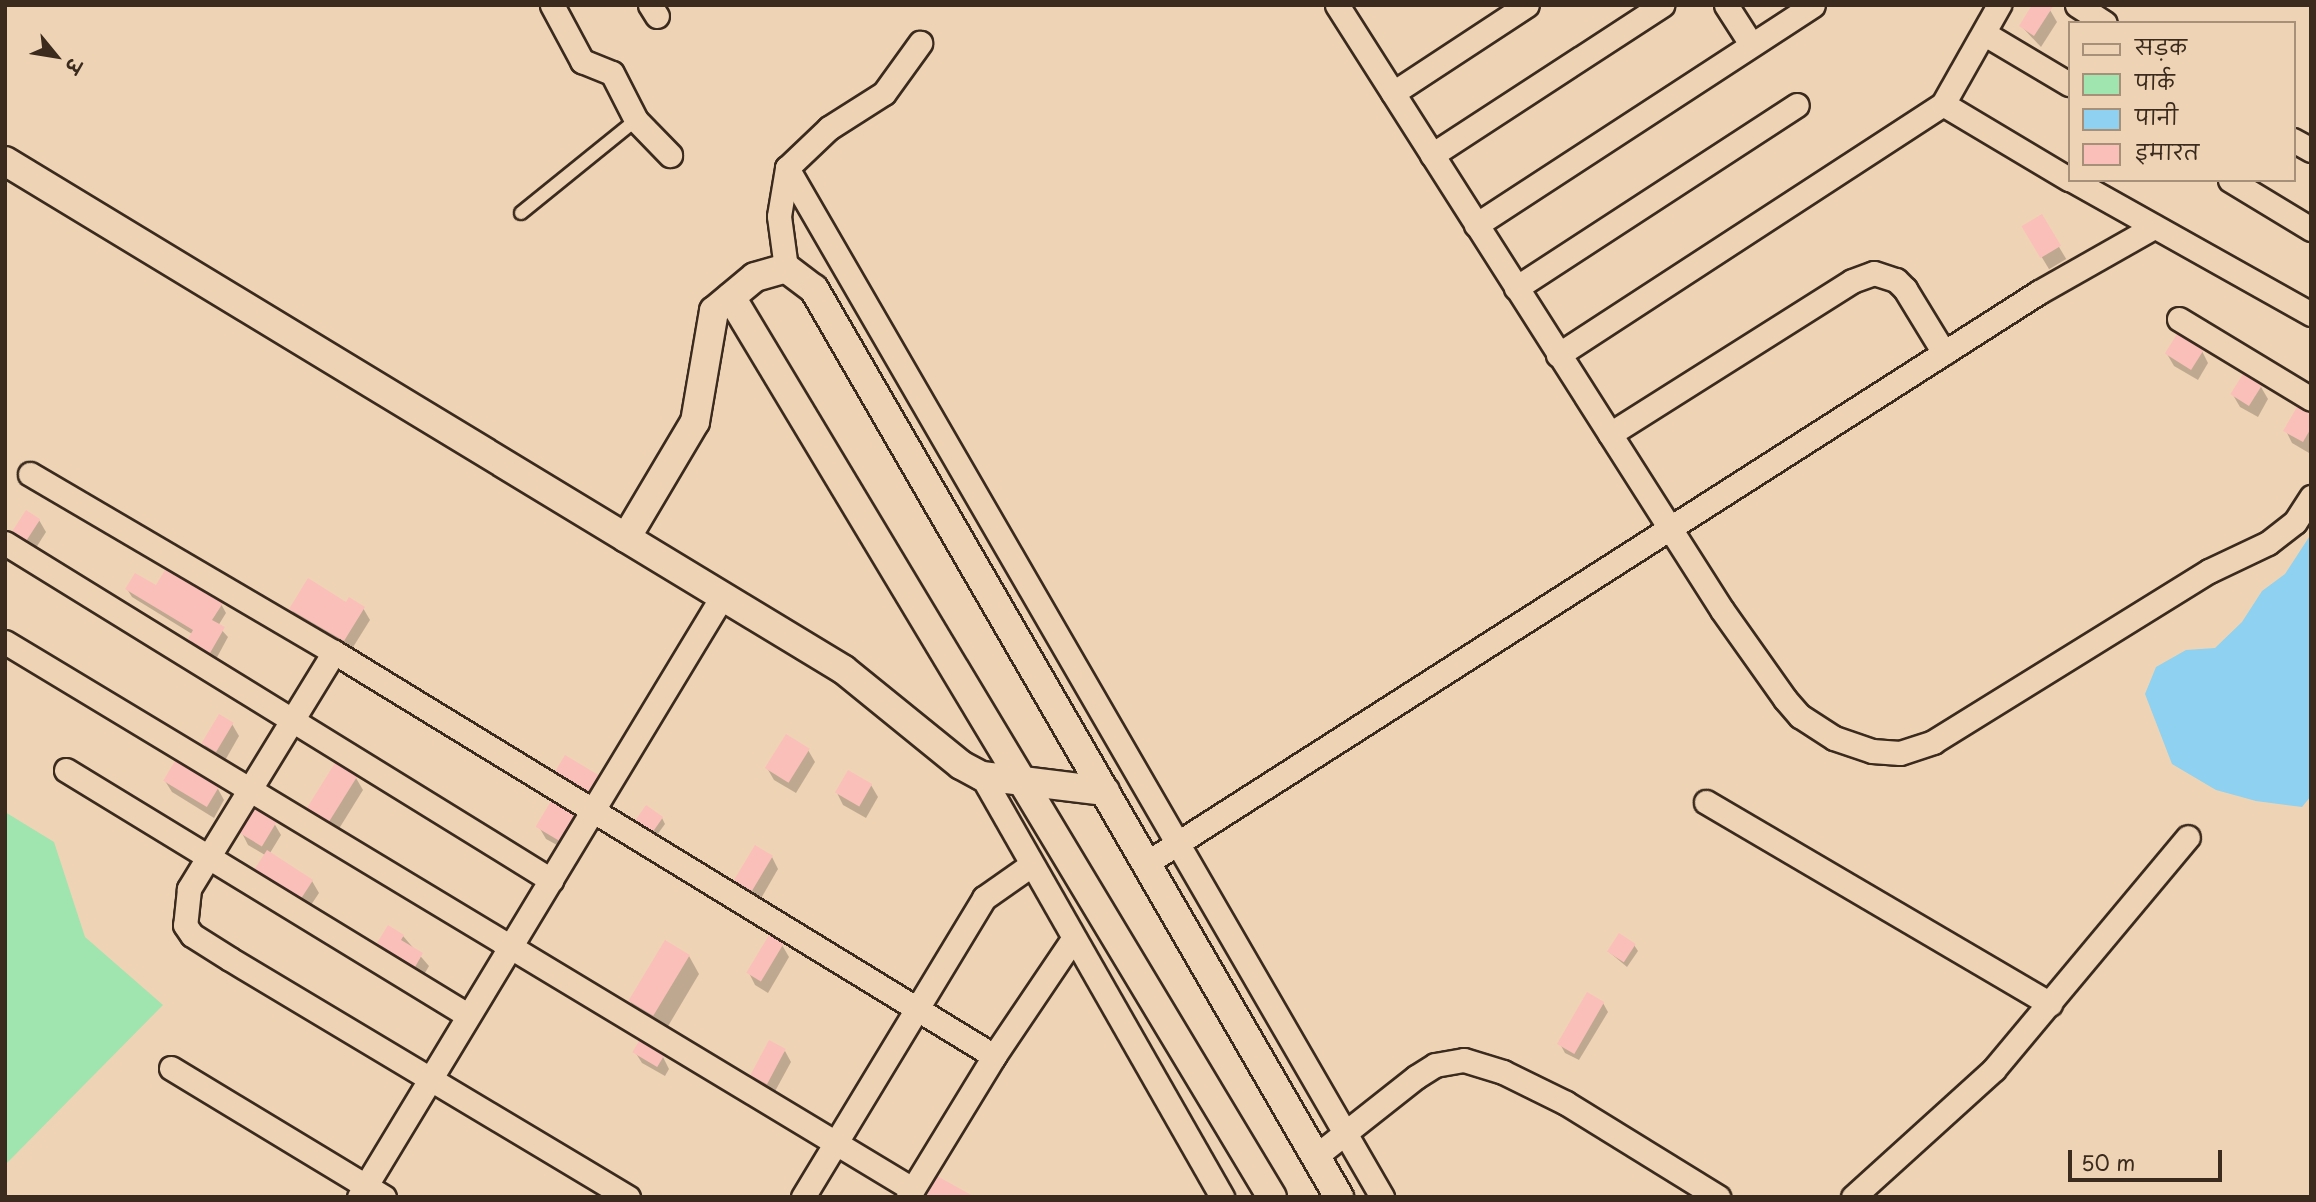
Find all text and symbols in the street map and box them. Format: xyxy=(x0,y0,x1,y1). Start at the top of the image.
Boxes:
north arrow xyxy=(21,21,91,91)
legend xyxy=(2068,21,2295,182)
text: सड़क xyxy=(2135,30,2187,62)
text: उ xyxy=(59,54,89,79)
text: पार्क xyxy=(2135,65,2175,97)
text: पानी xyxy=(2135,100,2178,132)
text: इमारत xyxy=(2135,135,2199,167)
scale bar xyxy=(2071,1136,2225,1180)
text: 50 m xyxy=(2081,1146,2135,1178)

